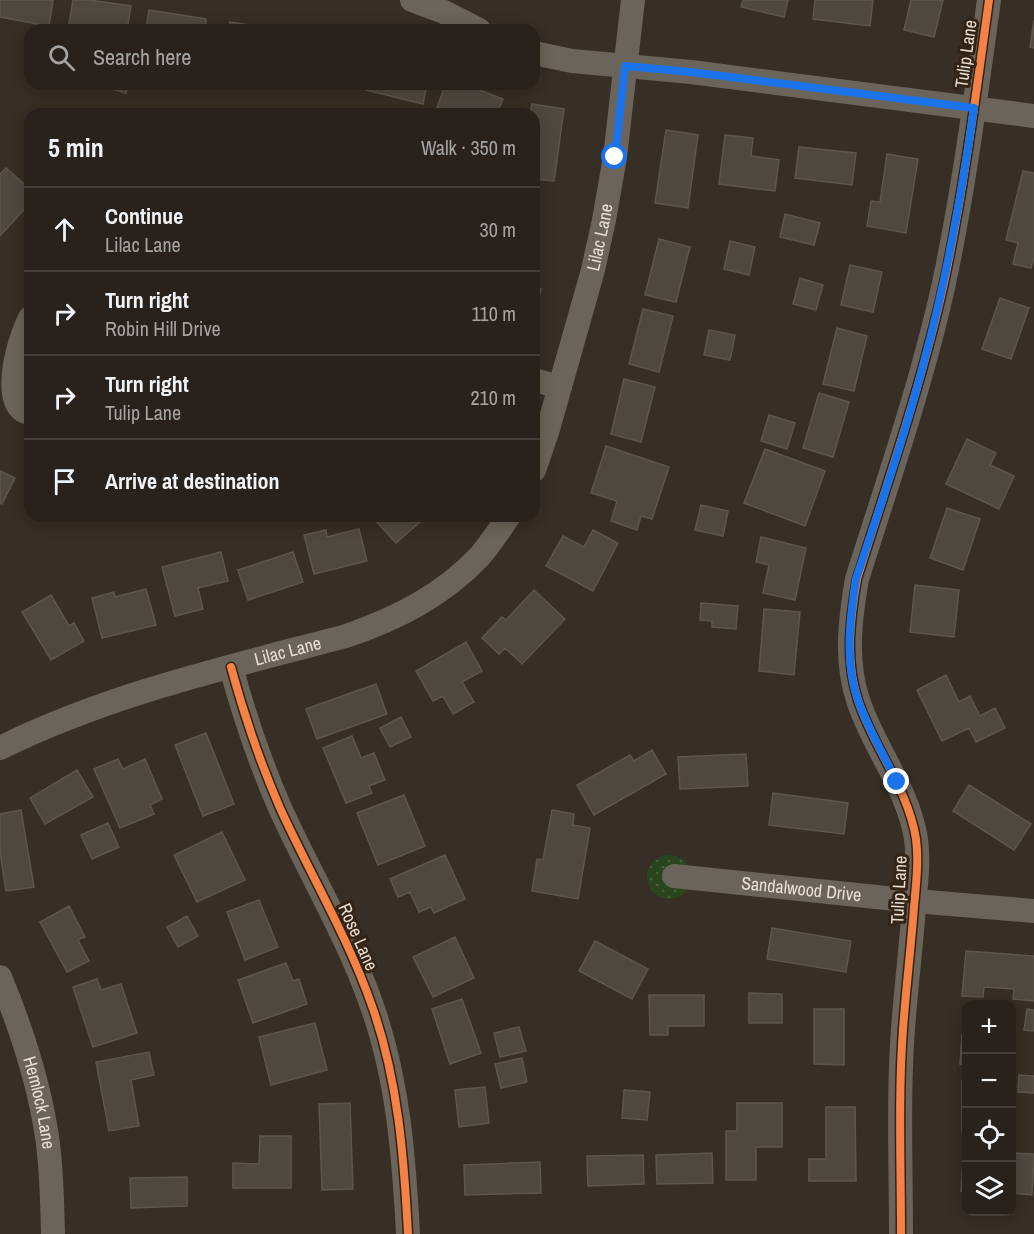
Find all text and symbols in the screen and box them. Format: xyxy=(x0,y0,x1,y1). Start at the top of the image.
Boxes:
street label: Tulip Lane xyxy=(948,18,983,90)
search box xyxy=(24,24,540,90)
icon: search xyxy=(45,41,78,74)
text: Search here xyxy=(93,42,191,72)
text: 5 min xyxy=(48,130,104,165)
text: Walk · 350 m xyxy=(421,134,516,161)
route start xyxy=(601,143,627,169)
text: Continue xyxy=(105,201,183,231)
street label: Lilac Lane xyxy=(580,202,619,273)
icon: ahead xyxy=(48,213,81,246)
text: 30 m xyxy=(480,216,516,243)
text: Lilac Lane xyxy=(105,231,181,258)
text: Turn right xyxy=(105,285,189,315)
icon: right xyxy=(48,297,81,330)
text: 110 m xyxy=(472,300,516,327)
text: Robin Hill Drive xyxy=(105,315,221,342)
text: Turn right xyxy=(105,369,189,399)
icon: right xyxy=(48,381,81,414)
text: 210 m xyxy=(470,384,516,411)
text: Tulip Lane xyxy=(105,399,181,426)
icon: arrive xyxy=(48,465,81,498)
text: Arrive at destination xyxy=(105,466,279,496)
street label: Lilac Lane xyxy=(251,630,324,671)
route end xyxy=(883,768,909,794)
street label: Tulip Lane xyxy=(884,855,913,925)
street label: Sandalwood Drive xyxy=(740,870,863,907)
street label: Rose Lane xyxy=(333,899,384,974)
map controls xyxy=(962,1000,1016,1216)
button: + xyxy=(962,1000,1016,1054)
street label: Hemlock Lane xyxy=(17,1053,62,1150)
button: − xyxy=(962,1054,1016,1108)
button: locate xyxy=(962,1108,1016,1162)
button: layers xyxy=(962,1162,1016,1216)

